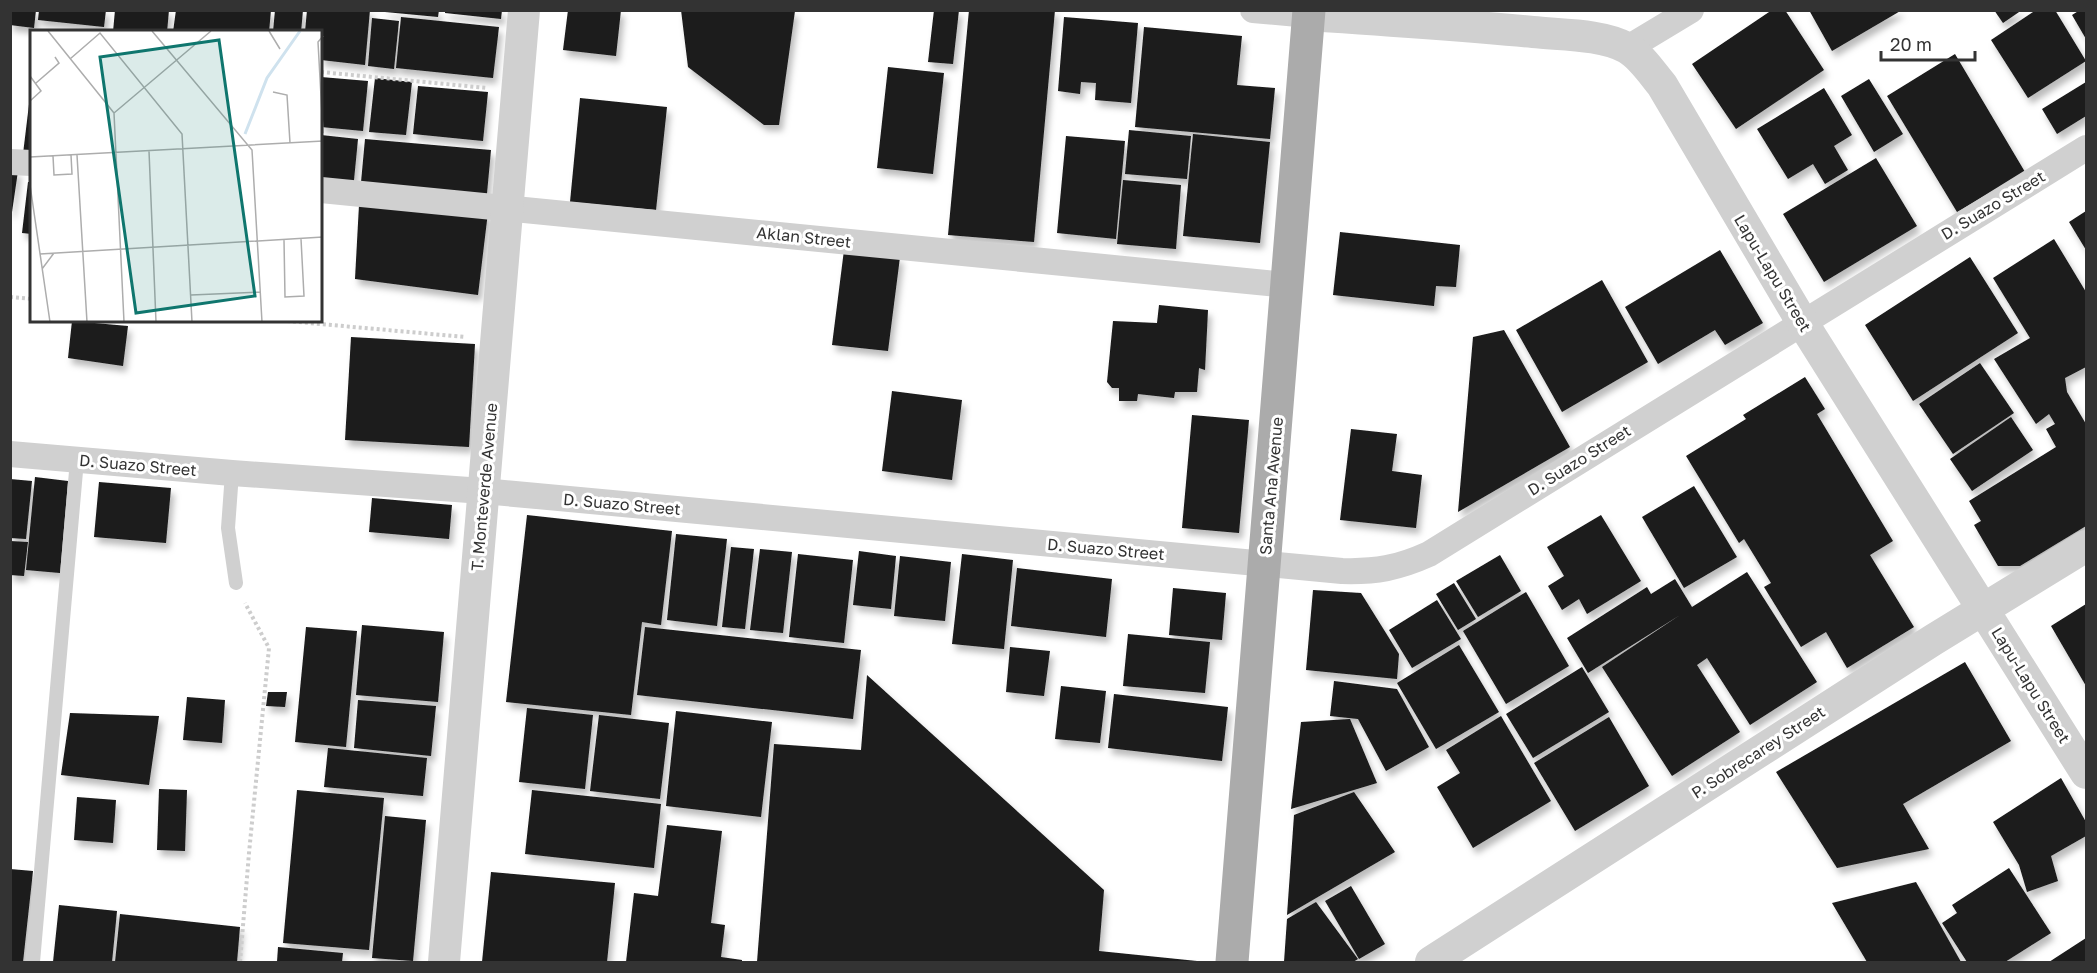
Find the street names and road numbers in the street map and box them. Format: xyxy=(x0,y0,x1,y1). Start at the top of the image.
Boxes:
street label: D. Suazo Street xyxy=(1937,166,2049,244)
street label: Lapu-Lapu Street xyxy=(1730,211,1816,335)
street label: Aklan Street xyxy=(756,222,852,252)
street label: T. Monteverde Avenue xyxy=(467,402,501,572)
street label: Santa Ana Avenue xyxy=(1255,416,1287,556)
street label: D. Suazo Street xyxy=(1524,420,1634,500)
street label: D. Suazo Street xyxy=(78,450,198,480)
street label: D. Suazo Street xyxy=(562,489,682,519)
street label: D. Suazo Street xyxy=(1046,534,1166,564)
street label: Lapu-Lapu Street xyxy=(1987,623,2075,747)
street label: P. Sobrecarey Street xyxy=(1687,701,1829,803)

